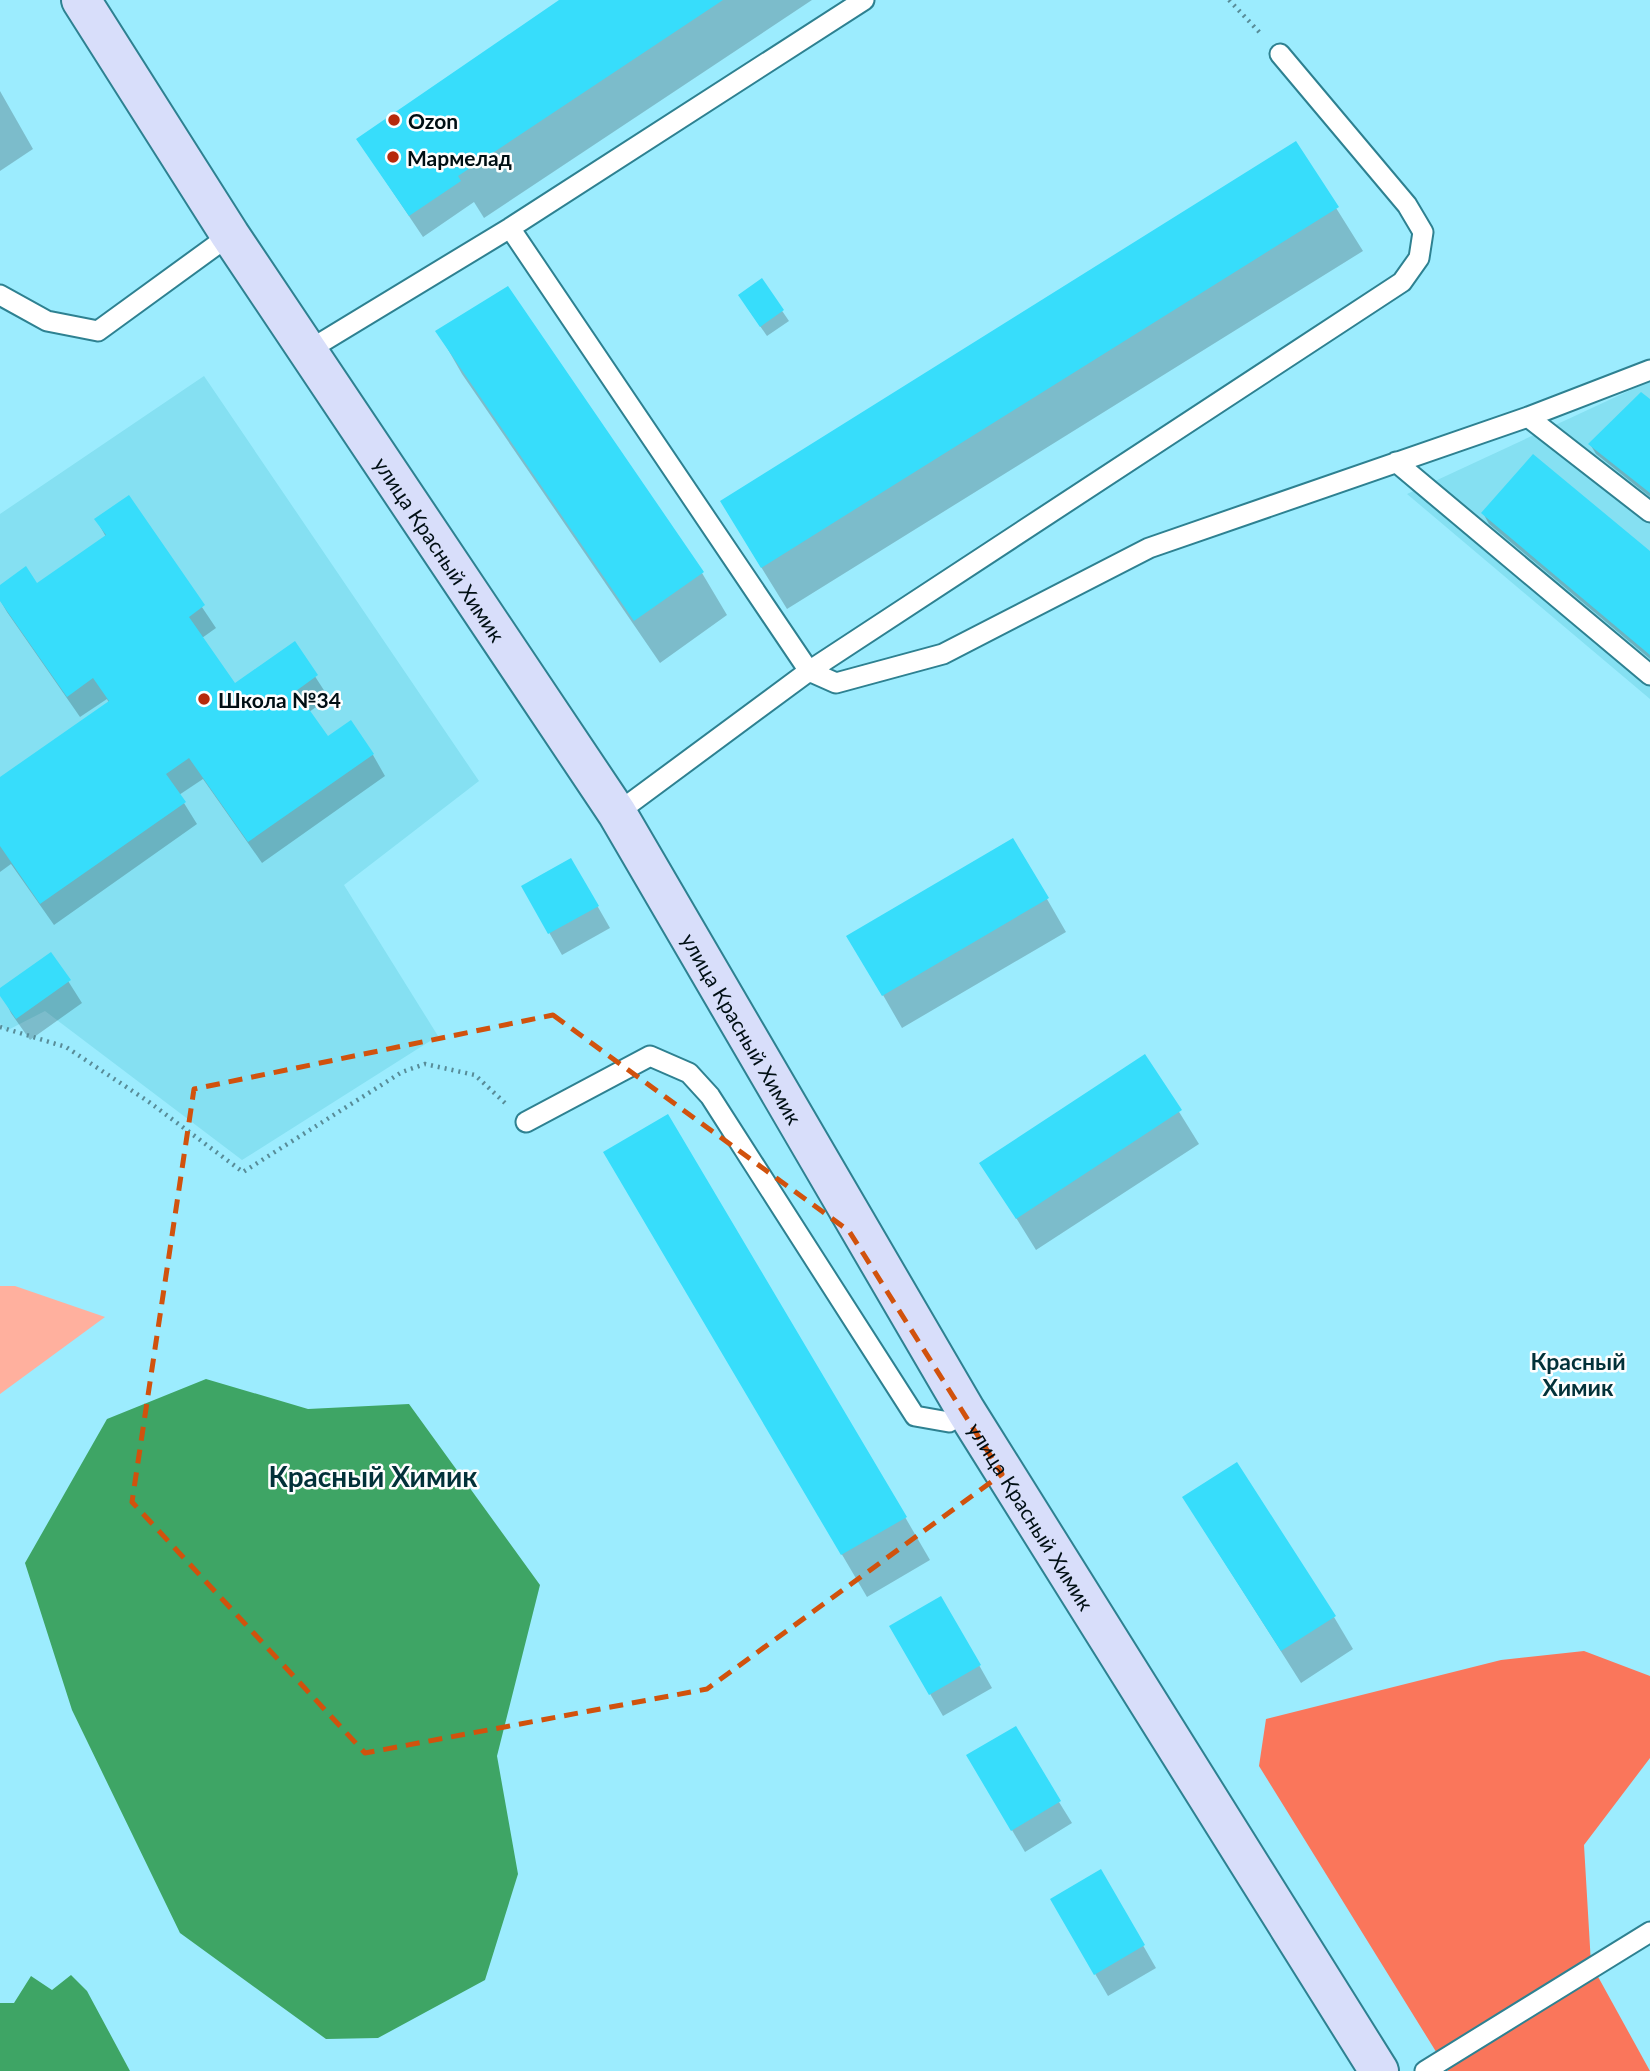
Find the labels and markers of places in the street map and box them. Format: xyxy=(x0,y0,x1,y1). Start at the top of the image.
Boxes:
place label: Ozon xyxy=(408,108,458,133)
marker: Ozon xyxy=(386,112,402,128)
place label: Мармелад xyxy=(407,145,512,170)
marker: Мармелад xyxy=(385,149,401,165)
place label: Школа №34 xyxy=(218,687,341,712)
marker: Школа №34 xyxy=(196,691,212,707)

